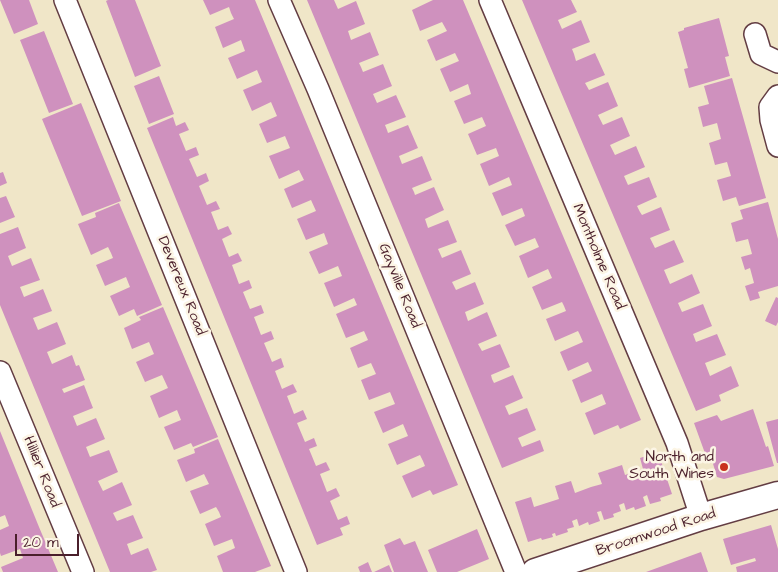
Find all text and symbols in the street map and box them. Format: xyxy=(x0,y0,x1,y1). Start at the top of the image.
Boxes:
street label: Montholme Road xyxy=(568,202,628,312)
street label: Devereux Road xyxy=(153,234,209,338)
street label: Gayville Road xyxy=(374,241,424,331)
street label: Hillier Road xyxy=(19,434,63,510)
place label: North and South Wines xyxy=(629,449,714,484)
marker: North and South Wines xyxy=(718,461,730,473)
street label: Broomwood Road xyxy=(594,505,718,561)
scale bar xyxy=(18,524,81,556)
text: 20 m xyxy=(23,532,59,553)

